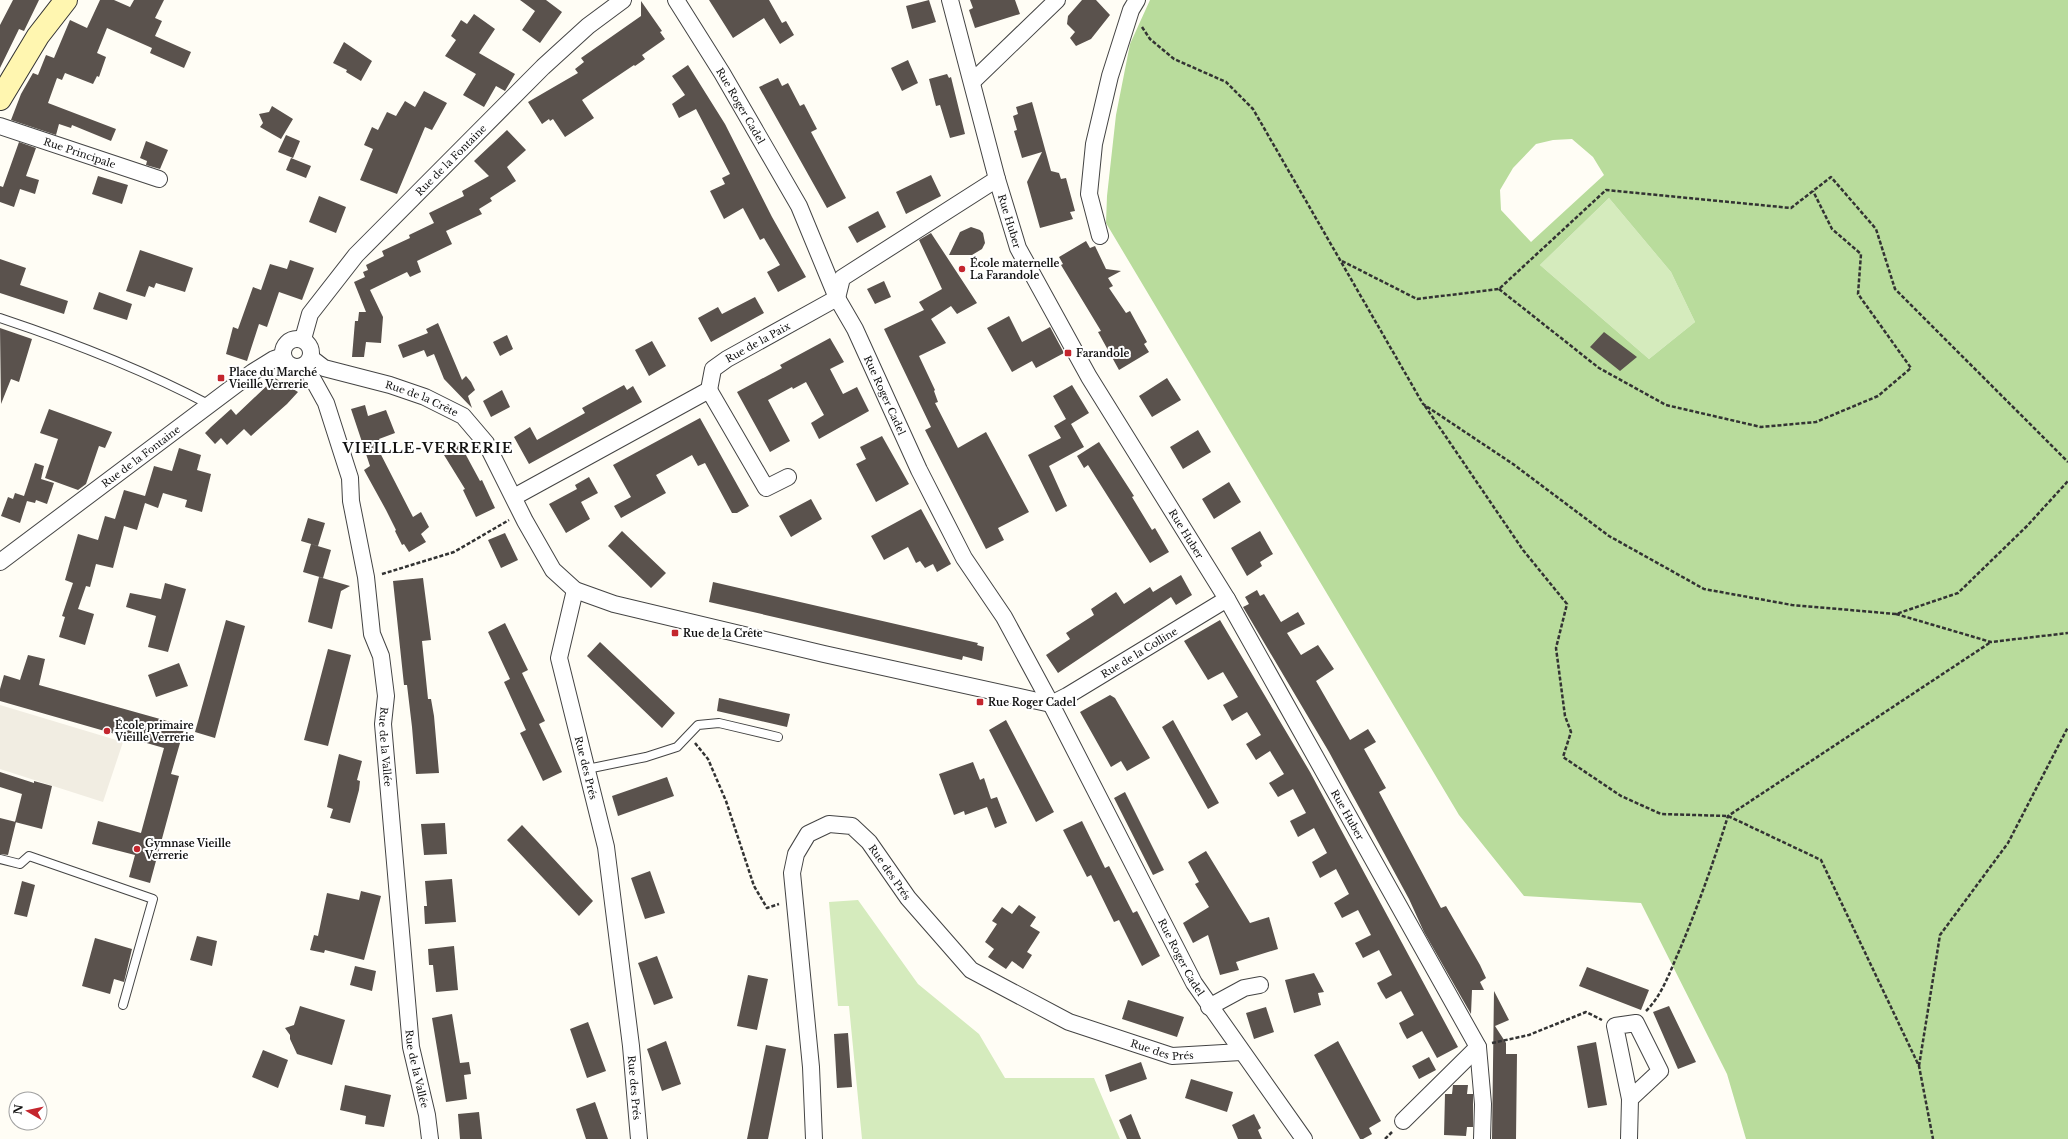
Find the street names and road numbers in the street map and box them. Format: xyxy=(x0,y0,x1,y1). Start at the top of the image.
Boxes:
street label: Rue Roger Cadel xyxy=(714,65,768,146)
street label: Rue de la Fontaine xyxy=(412,121,489,198)
street label: Rue Principale xyxy=(42,134,118,171)
street label: Rue Huber xyxy=(995,192,1024,250)
street label: Rue de la Paix xyxy=(723,319,792,365)
street label: Rue Roger Cadel xyxy=(861,353,909,437)
street label: Rue de la Crête xyxy=(384,378,461,419)
street label: Rue de la Fontaine xyxy=(99,422,183,490)
street label: Rue Huber xyxy=(1166,507,1207,561)
street label: Rue de la Colline xyxy=(1098,624,1180,681)
street label: Rue de la Vallée xyxy=(376,706,395,787)
street label: Rue des Prés xyxy=(572,735,601,801)
street label: Rue Huber xyxy=(1328,787,1367,842)
street label: Rue des Prés xyxy=(866,842,914,903)
street label: Rue Roger Cadel xyxy=(1156,916,1208,998)
street label: Rue de la Vallée xyxy=(403,1029,432,1110)
street label: Rue des Prés xyxy=(1129,1036,1195,1062)
street label: Rue des Prés xyxy=(625,1055,644,1121)

